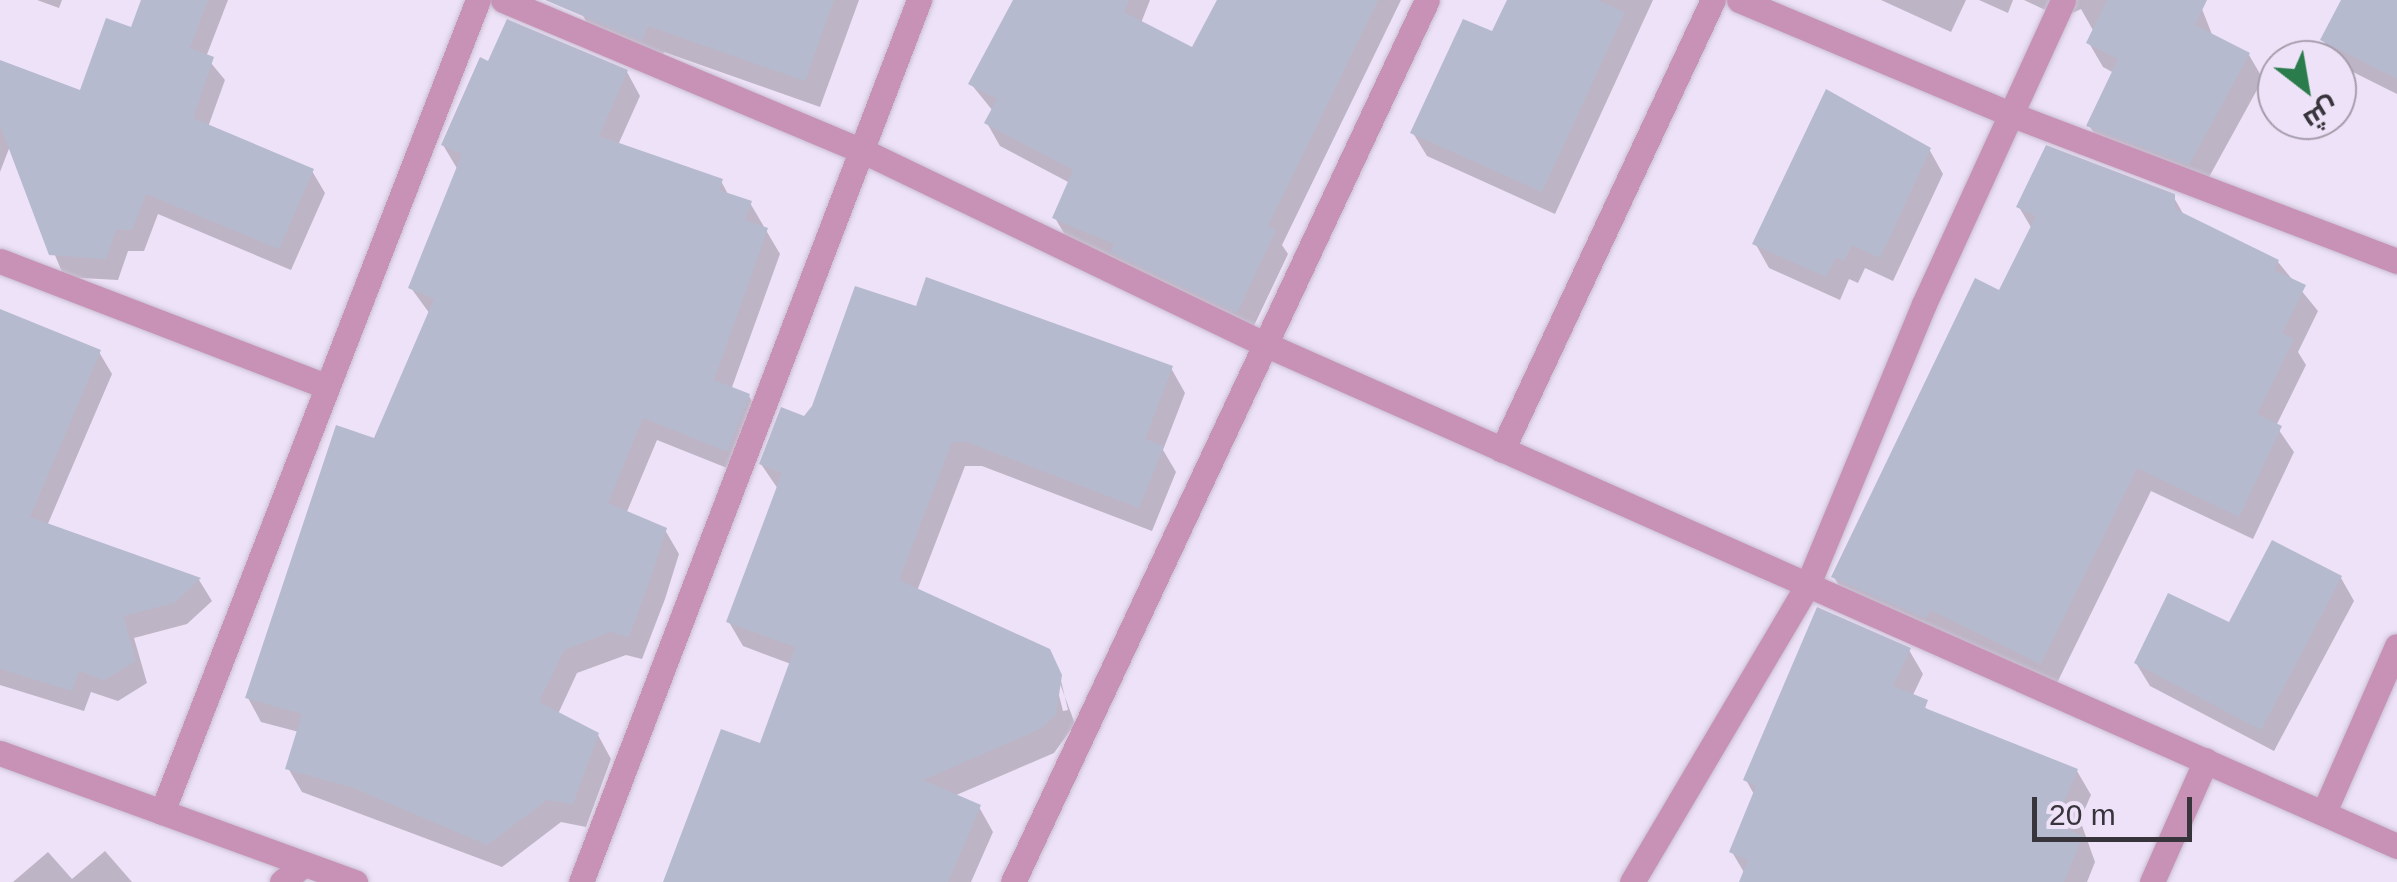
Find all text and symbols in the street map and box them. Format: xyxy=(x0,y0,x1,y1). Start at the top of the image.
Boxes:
north arrow xyxy=(2257,40,2357,140)
text: ش xyxy=(2298,92,2345,137)
scale bar xyxy=(2037,777,2197,839)
text: 20 m xyxy=(2049,798,2116,831)

